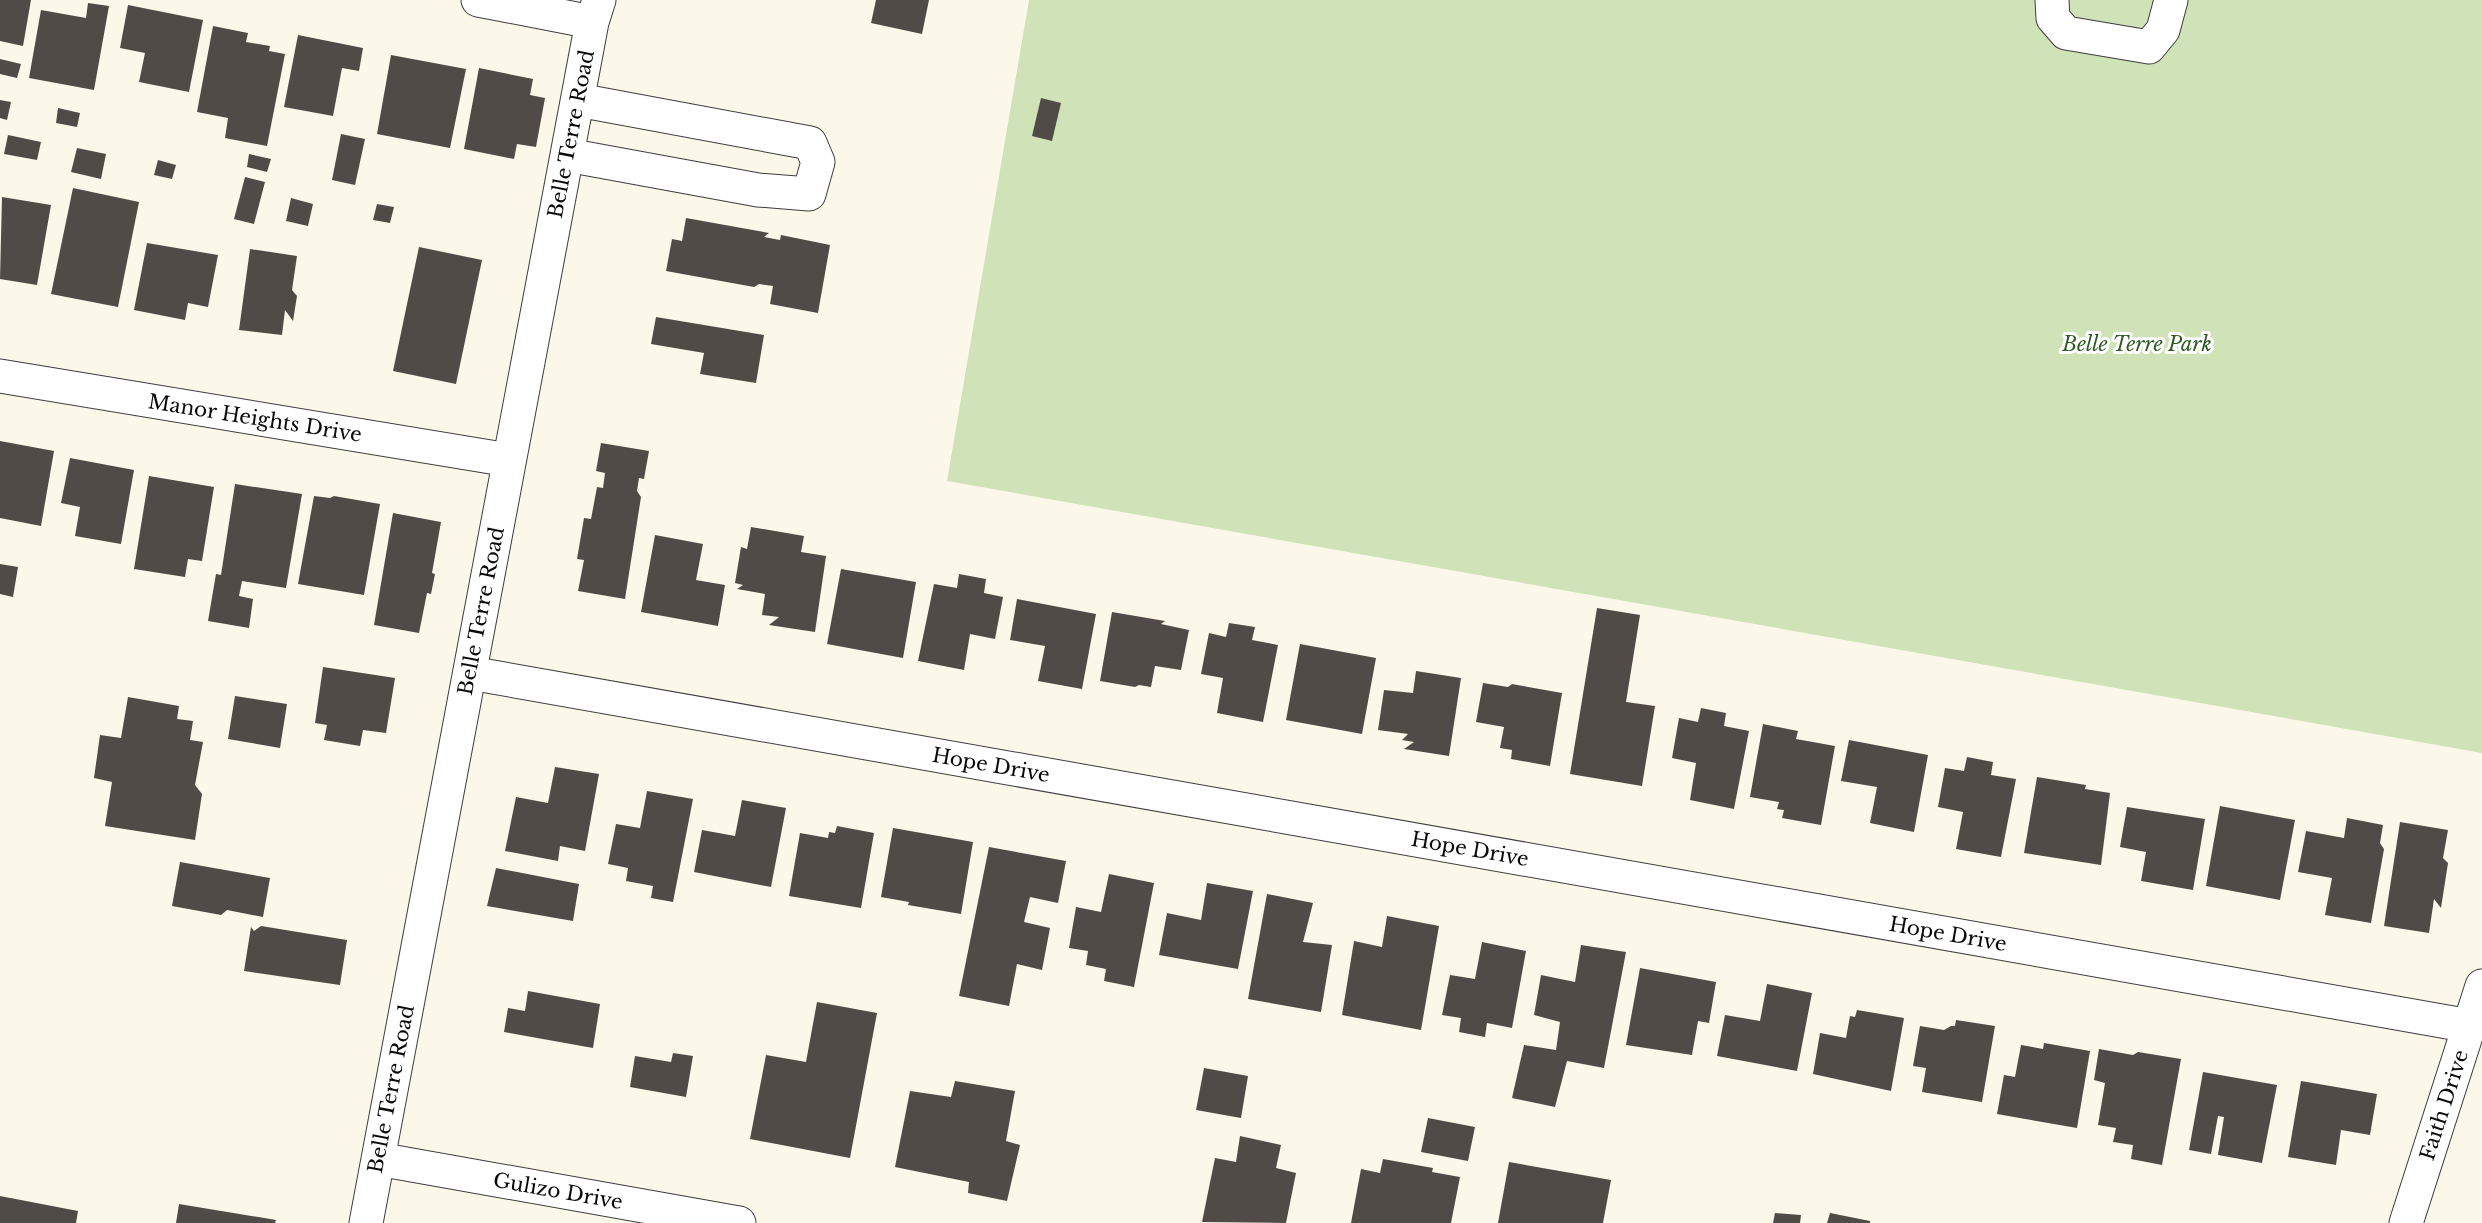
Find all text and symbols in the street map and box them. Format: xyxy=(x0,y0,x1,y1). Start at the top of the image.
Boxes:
street label: Belle Terre Road xyxy=(543,48,599,220)
park label: Belle Terre Park xyxy=(2061,332,2212,356)
street label: Manor Heights Drive xyxy=(146,389,364,447)
street label: Belle Terre Road xyxy=(453,525,509,697)
street label: Hope Drive xyxy=(930,743,1052,787)
street label: Hope Drive xyxy=(1409,827,1531,871)
street label: Hope Drive xyxy=(1887,912,2009,956)
street label: Belle Terre Road xyxy=(363,1003,419,1175)
street label: Faith Drive xyxy=(2415,1047,2473,1163)
street label: Gulizo Drive xyxy=(491,1168,625,1214)

